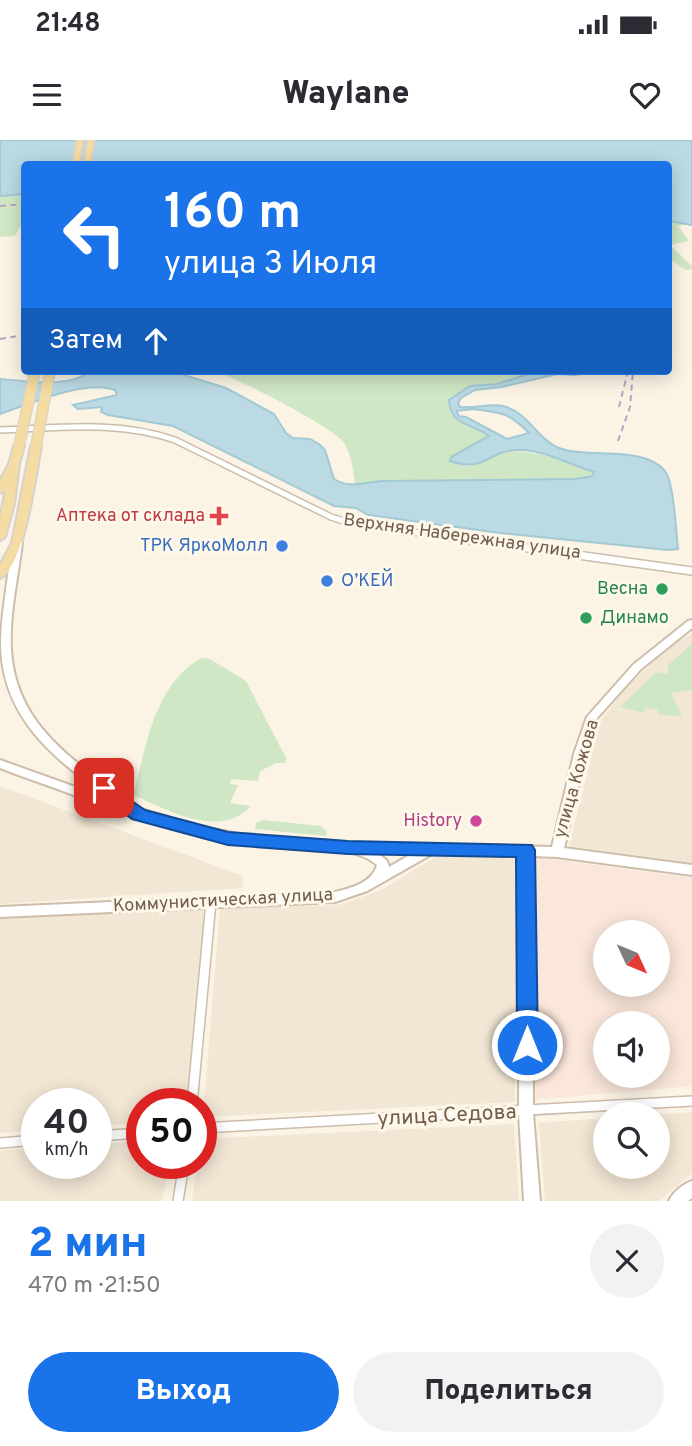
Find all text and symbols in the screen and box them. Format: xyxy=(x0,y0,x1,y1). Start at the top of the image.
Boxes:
text: 21:48 xyxy=(35,8,101,41)
text: Waylane xyxy=(282,75,410,115)
icon: menu xyxy=(28,76,66,114)
icon: heart xyxy=(626,76,664,114)
text: 160 m xyxy=(164,184,301,246)
icon: left xyxy=(49,189,140,280)
text: улица 3 Июля xyxy=(164,245,377,285)
icon: ahead xyxy=(137,322,175,360)
text: Затем xyxy=(49,325,123,358)
place label: Аптека от склада xyxy=(56,505,205,528)
marker: Аптека от склада xyxy=(211,508,227,524)
street label: Верхняя Набережная улица xyxy=(342,509,582,565)
place label: ТРК ЯркоМолл xyxy=(140,535,268,558)
marker: ТРК ЯркоМолл xyxy=(274,538,290,554)
place label: О’КЕЙ xyxy=(341,568,393,593)
marker: О’КЕЙ xyxy=(319,573,335,589)
place label: Весна xyxy=(597,578,648,601)
marker: Весна xyxy=(654,581,670,597)
place label: Динамо xyxy=(600,607,669,630)
marker: Динамо xyxy=(578,610,594,626)
street label: улица Кожова xyxy=(549,717,605,841)
pin xyxy=(74,758,134,818)
icon: arrive xyxy=(85,769,123,807)
place label: History xyxy=(403,810,462,833)
marker: History xyxy=(468,813,484,829)
street label: Коммунистическая улица xyxy=(112,884,334,918)
north arrow xyxy=(593,920,670,998)
map controls xyxy=(593,920,670,1179)
position arrow xyxy=(490,1008,564,1082)
button: sound xyxy=(593,1011,670,1088)
speed limit sign: 50 xyxy=(126,1088,217,1179)
street label: улица Седова xyxy=(377,1099,517,1133)
text: 40 xyxy=(44,1102,89,1146)
button: search xyxy=(593,1102,670,1179)
text: km/h xyxy=(45,1139,88,1162)
text: 2 мин xyxy=(28,1219,147,1272)
button: close xyxy=(590,1224,664,1298)
text: 470 m · 21:50 xyxy=(28,1272,161,1301)
button: Выход xyxy=(28,1352,339,1432)
button: Поделиться xyxy=(353,1352,664,1432)

